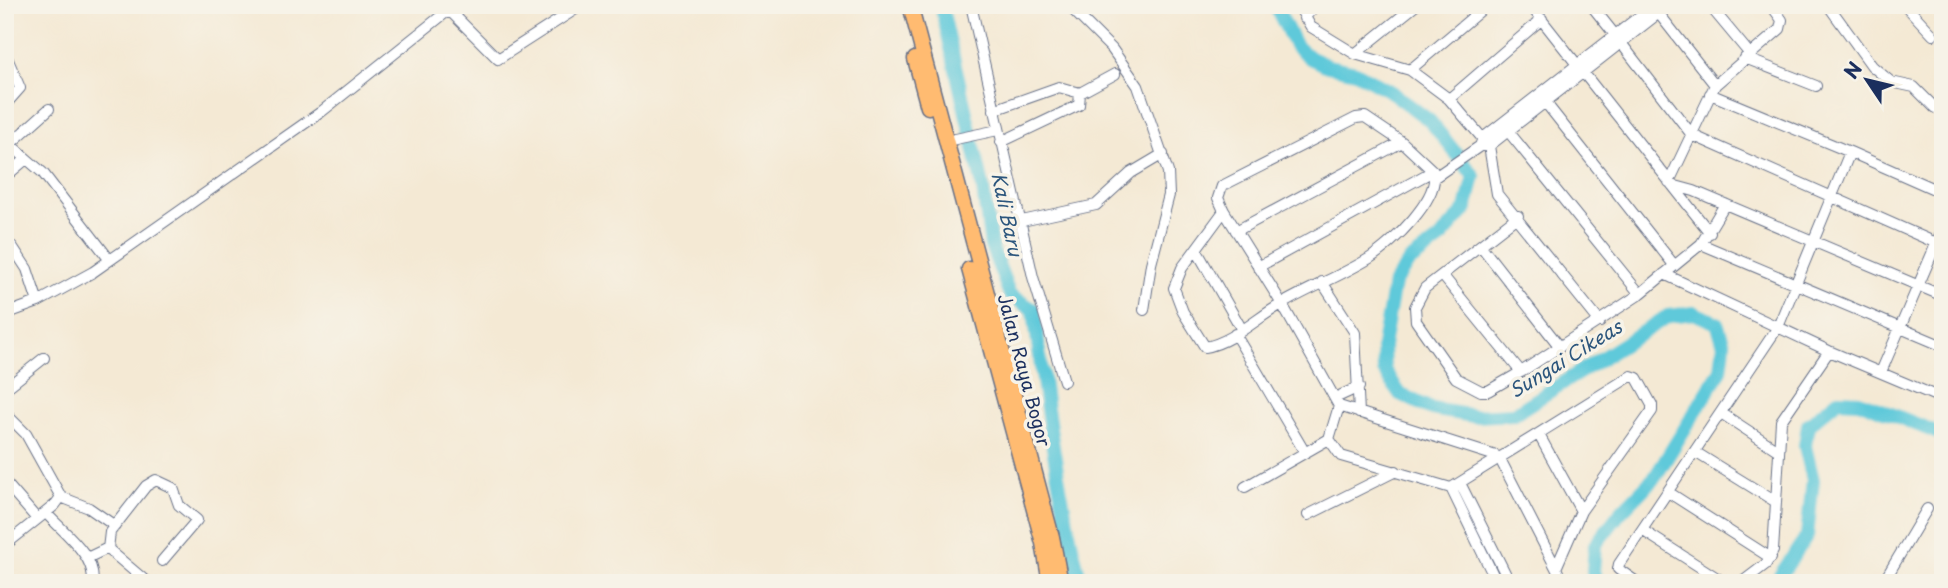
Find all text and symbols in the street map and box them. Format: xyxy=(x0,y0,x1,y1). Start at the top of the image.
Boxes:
north arrow xyxy=(1832,46,1902,116)
text: N xyxy=(1836,55,1868,84)
water label: Kali Baru xyxy=(985,169,1031,260)
street label: Jalan Raya Bogor xyxy=(992,291,1059,450)
water label: Sungai Cikeas xyxy=(1503,311,1629,404)

